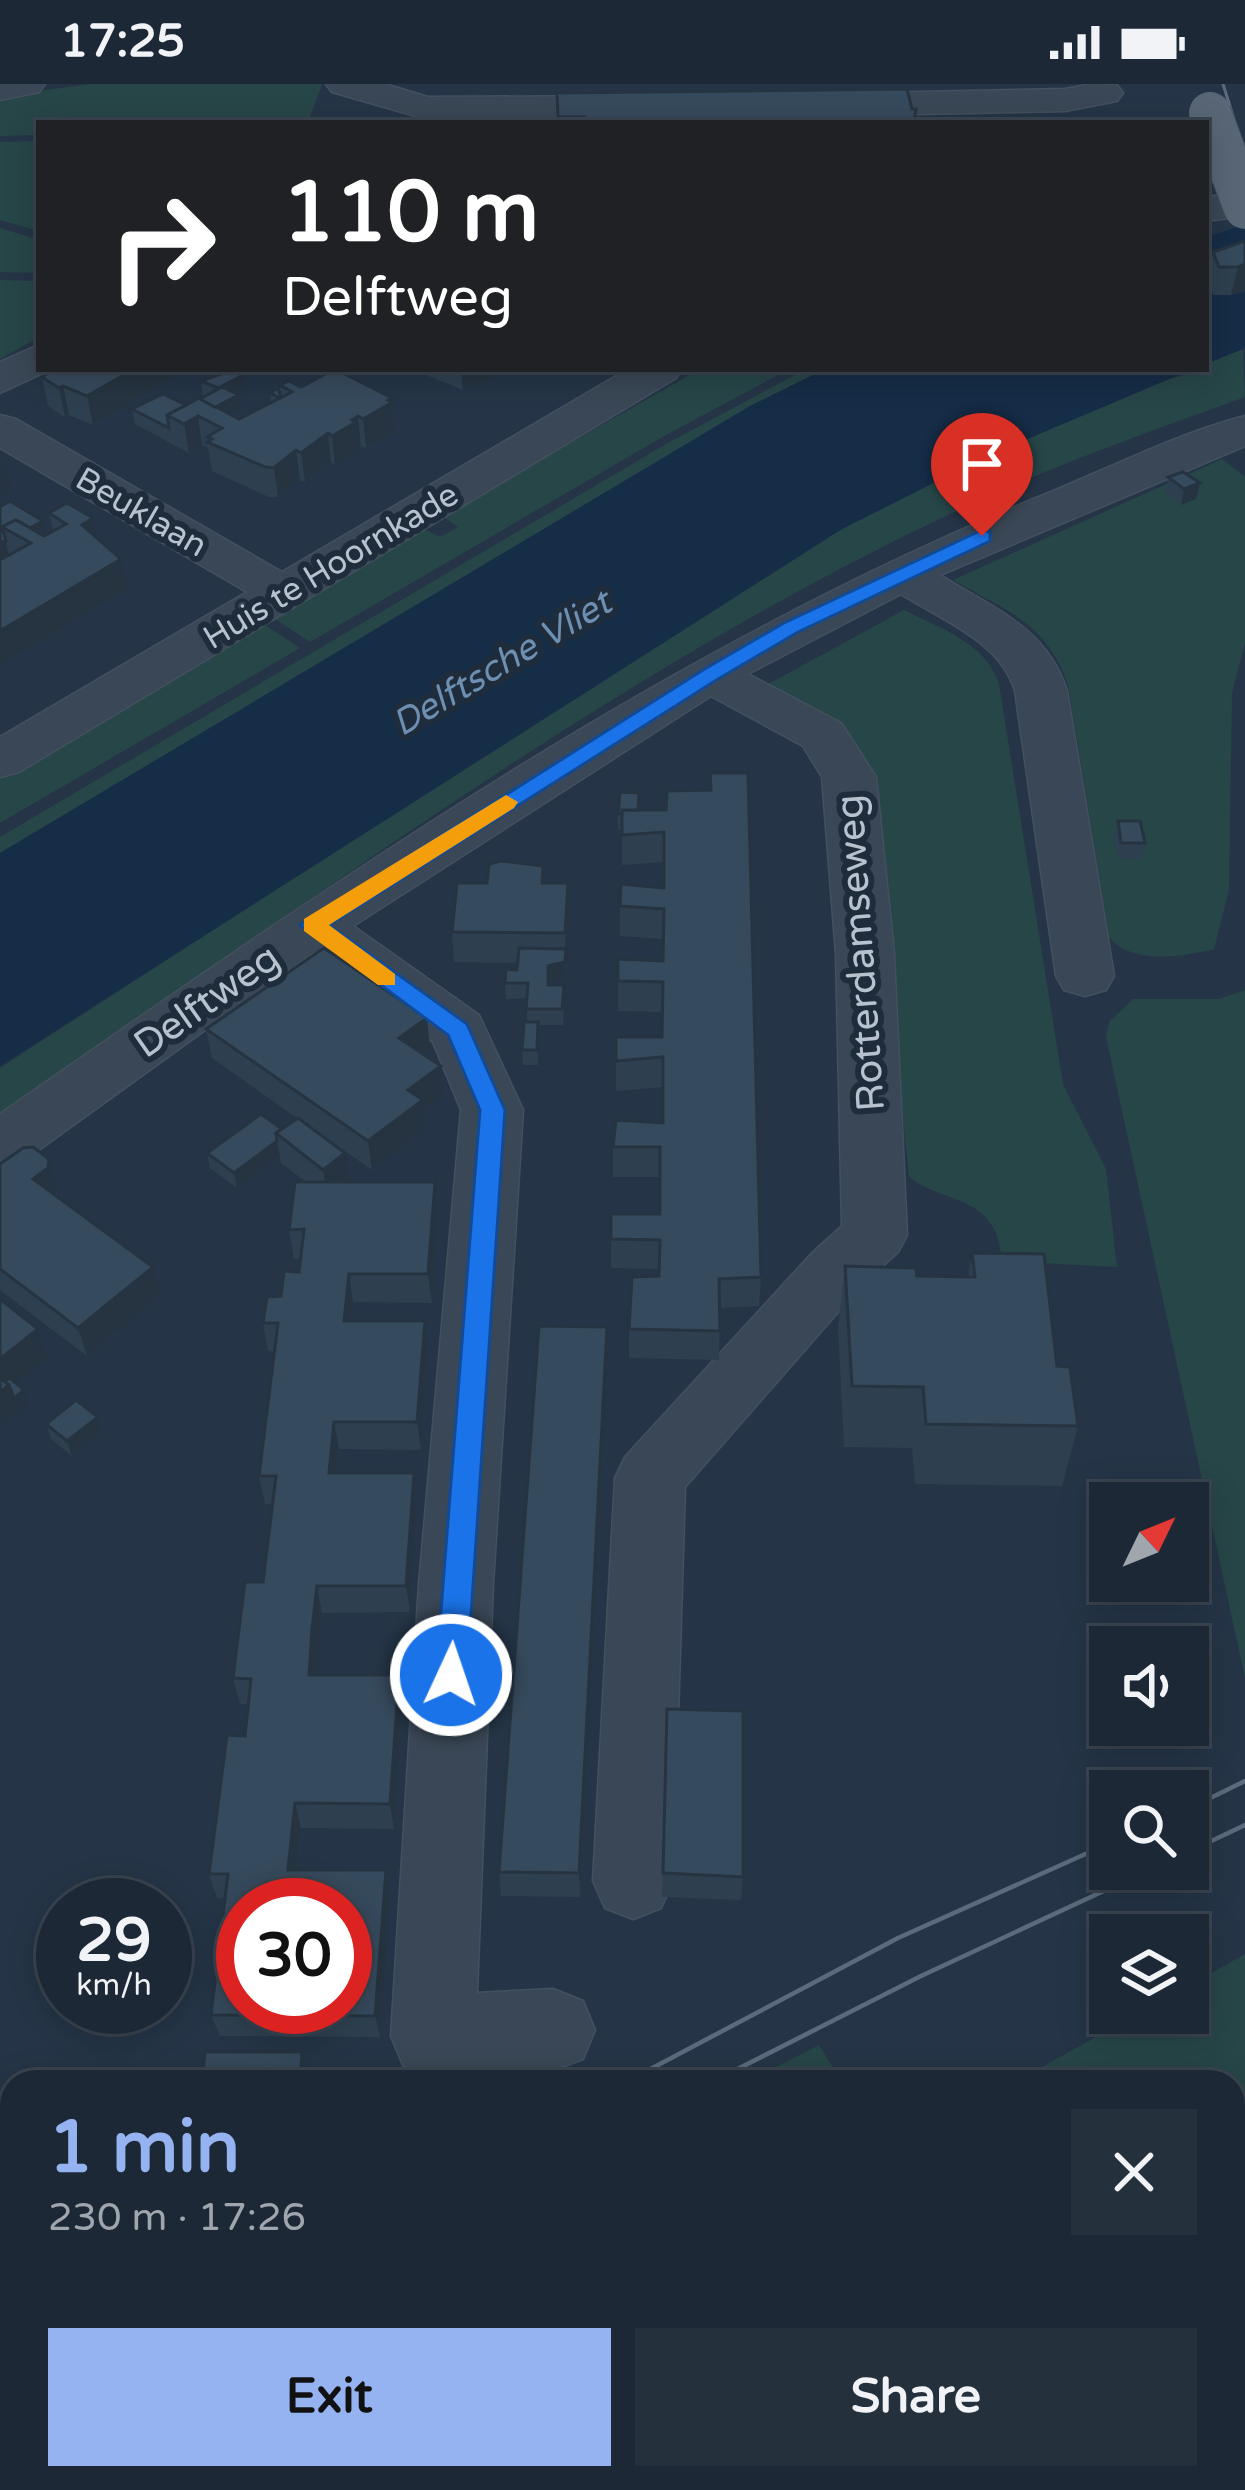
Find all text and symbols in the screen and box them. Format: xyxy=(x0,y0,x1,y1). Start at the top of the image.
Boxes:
text: 17:25 xyxy=(60,15,185,69)
text: 110 m xyxy=(282,163,539,264)
icon: right xyxy=(84,168,240,324)
text: Delftweg xyxy=(282,265,513,330)
pin xyxy=(931,413,1033,536)
icon: arrive xyxy=(949,431,1015,497)
street label: Beuklaan xyxy=(69,459,214,565)
street label: Huis te Hoornkade xyxy=(196,475,465,658)
water label: Delftsche Vliet xyxy=(385,579,623,746)
street label: Rotterdamseweg xyxy=(826,793,895,1113)
street label: Delftweg xyxy=(125,934,289,1068)
north arrow xyxy=(1089,1482,1209,1602)
map controls xyxy=(1089,1482,1209,2034)
position arrow xyxy=(388,1612,514,1738)
button: sound xyxy=(1089,1626,1209,1746)
button: search xyxy=(1089,1770,1209,1890)
speed limit sign: 30 xyxy=(216,1878,372,2034)
text: 29 xyxy=(76,1905,152,1977)
button: layers xyxy=(1089,1914,1209,2034)
text: km/h xyxy=(76,1967,152,2004)
text: 1 min xyxy=(48,2105,240,2192)
button: close xyxy=(1071,2109,1197,2235)
text: 230 m · 17:26 xyxy=(48,2194,306,2241)
button: Exit xyxy=(48,2328,611,2466)
button: Share xyxy=(635,2328,1197,2466)

